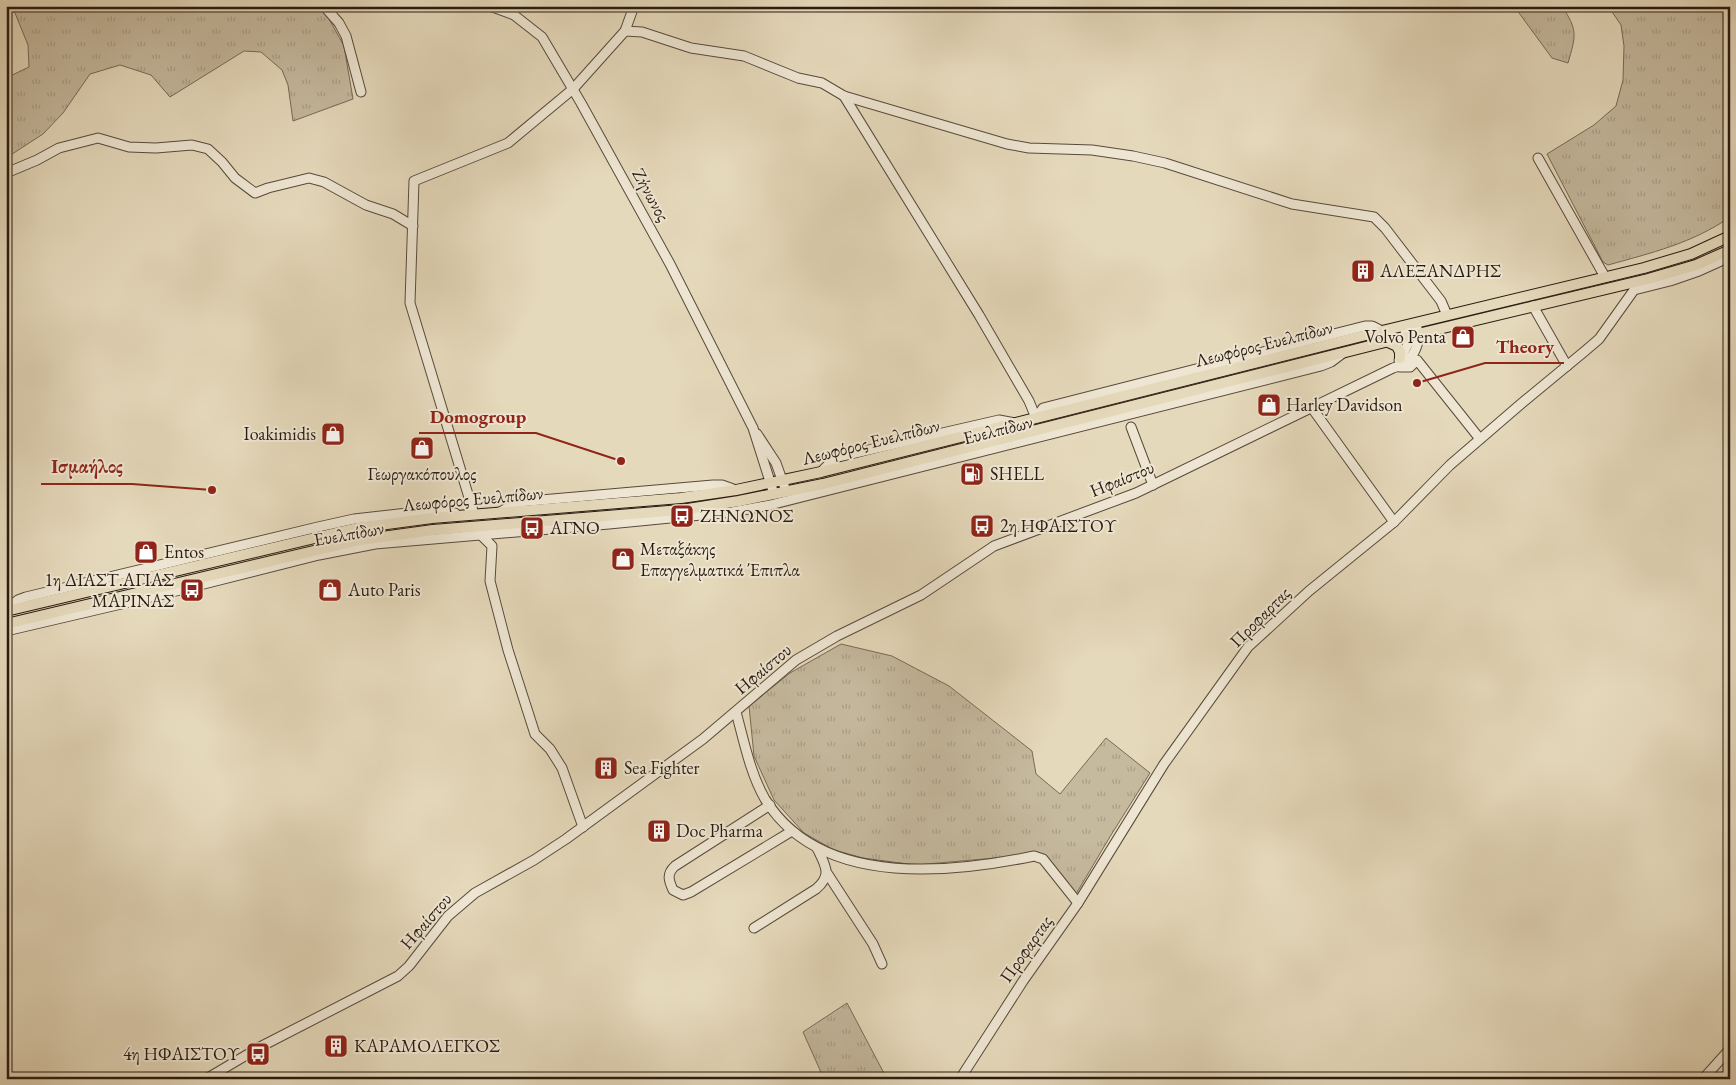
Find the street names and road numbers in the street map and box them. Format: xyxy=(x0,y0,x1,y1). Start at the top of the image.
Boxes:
street label: Ζήνωνος xyxy=(628,164,675,225)
street label: Λεωφόρος Ευελπίδων xyxy=(1192,315,1335,372)
street label: Ευελπίδων xyxy=(961,410,1035,449)
street label: Λεωφόρος Ευελπίδων xyxy=(799,413,942,470)
street label: Ηφαίστου xyxy=(1086,455,1157,502)
street label: Λεωφόρος Ευελπίδων xyxy=(401,481,544,516)
street label: Ευελπίδων xyxy=(312,516,386,551)
street label: Προφαρτας xyxy=(1224,581,1295,652)
street label: Ηφαίστου xyxy=(729,638,796,699)
street label: Ηφαίστου xyxy=(395,888,457,954)
street label: Προφαρτας xyxy=(994,911,1057,987)

